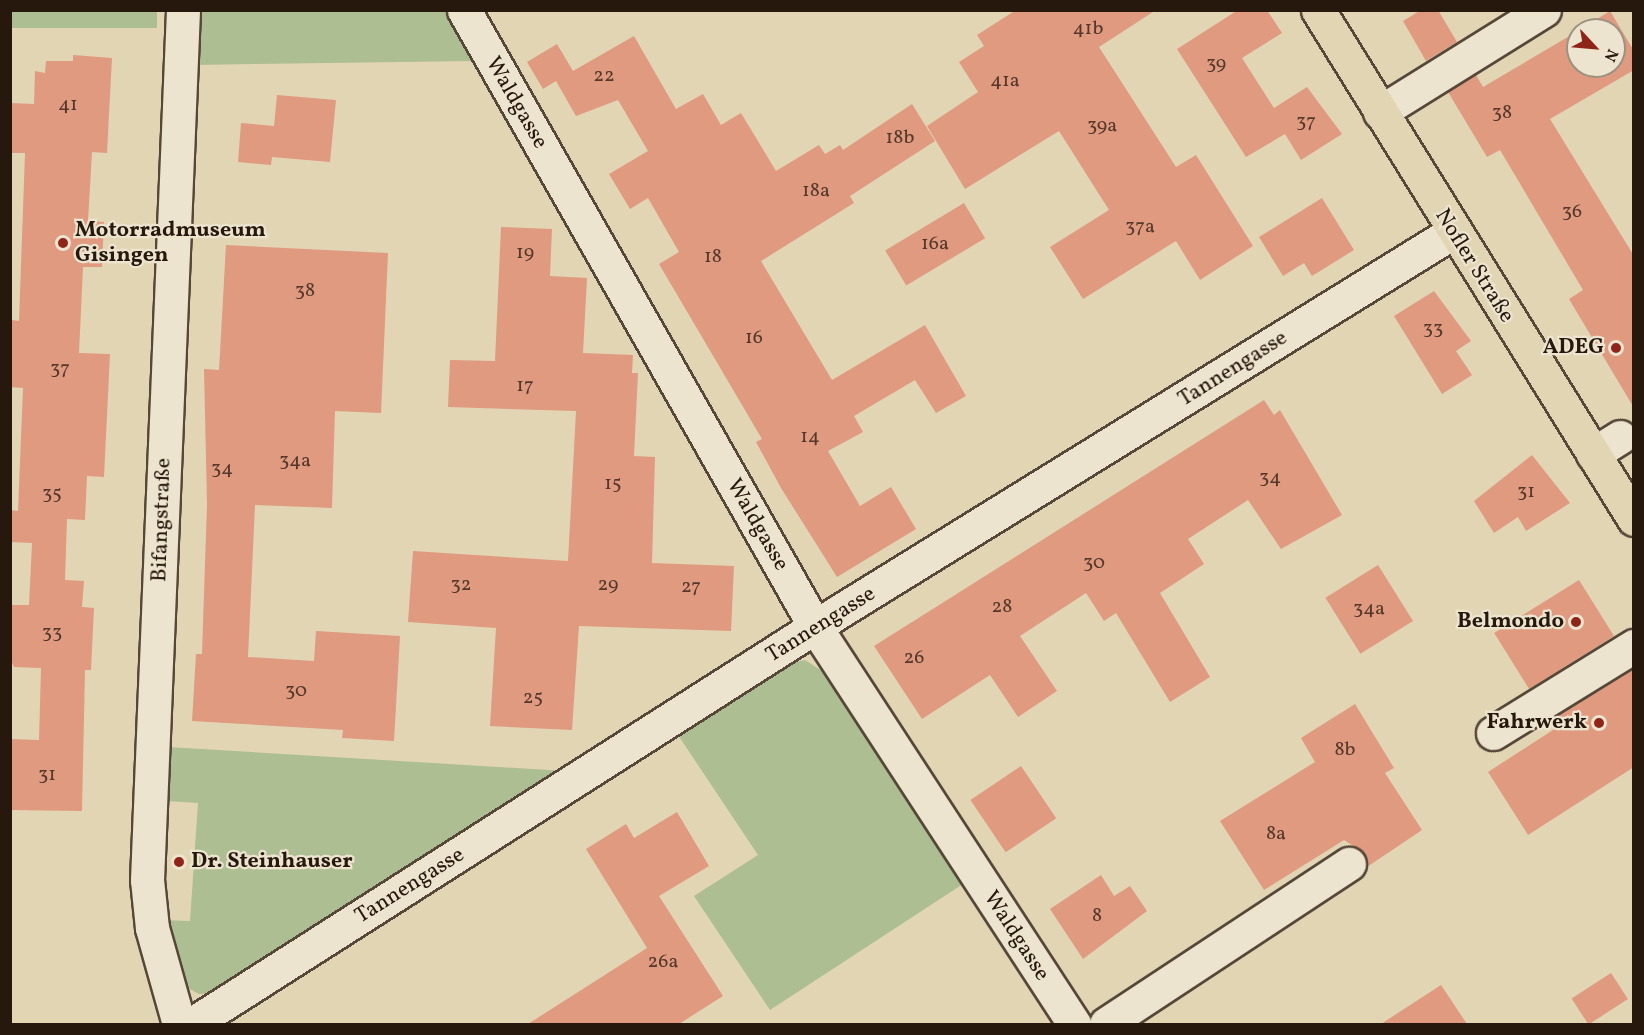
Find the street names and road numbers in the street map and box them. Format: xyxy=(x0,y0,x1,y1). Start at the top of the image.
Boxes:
street label: Waldgasse xyxy=(479,52,553,154)
street label: Nofler Straße xyxy=(1429,204,1519,328)
street label: Tannengasse xyxy=(1174,325,1292,413)
street label: Bifangstraße xyxy=(147,458,177,582)
street label: Waldgasse xyxy=(720,474,794,576)
street label: Tannengasse xyxy=(762,581,880,669)
street label: Tannengasse xyxy=(351,842,469,930)
street label: Waldgasse xyxy=(977,886,1055,986)

